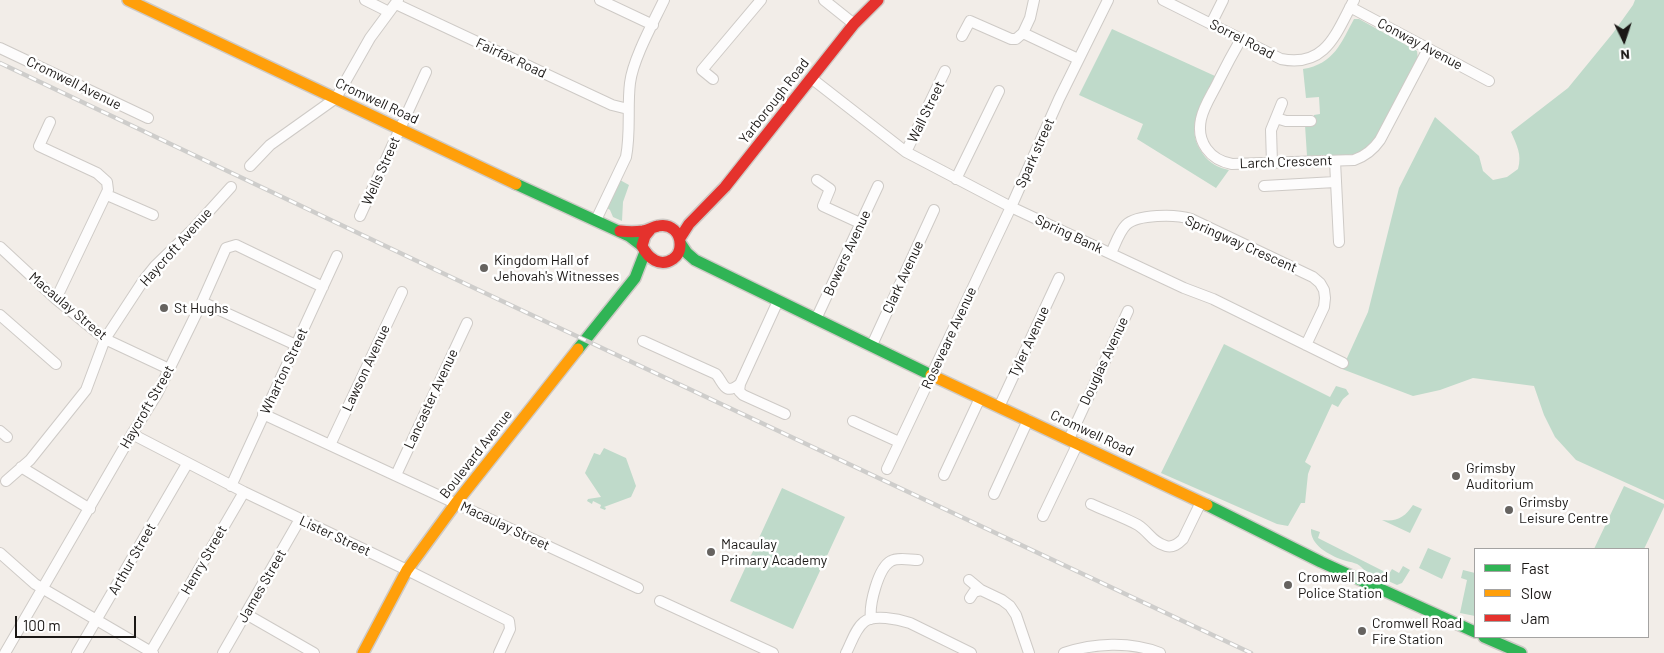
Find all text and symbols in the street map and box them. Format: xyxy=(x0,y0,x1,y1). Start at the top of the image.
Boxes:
street label: Conway Avenue xyxy=(1374,14,1466,74)
north arrow xyxy=(1599,15,1649,65)
street label: Sorrel Road xyxy=(1207,16,1277,62)
street label: Fairfax Road xyxy=(473,34,549,82)
text: N xyxy=(1620,47,1630,64)
street label: Cromwell Avenue xyxy=(24,53,124,113)
street label: Yarborough Road xyxy=(735,55,813,147)
street label: Cromwell Road xyxy=(333,74,421,128)
street label: Wall Street xyxy=(904,79,948,145)
street label: Spark street xyxy=(1012,115,1058,191)
street label: Wells Street xyxy=(358,134,404,208)
street label: Larch Crescent xyxy=(1239,152,1333,172)
street label: Haycroft Avenue xyxy=(136,204,216,290)
street label: Bowers Avenue xyxy=(820,208,874,298)
street label: Spring Bank xyxy=(1032,211,1106,257)
street label: Springway Crescent xyxy=(1182,212,1300,276)
street label: Clark Avenue xyxy=(879,238,927,316)
place label: Kingdom Hall of Jehovah's Witnesses xyxy=(494,252,619,284)
marker: Kingdom Hall of Jehovah's Witnesses xyxy=(478,262,490,274)
street label: Macaulay Street xyxy=(25,268,111,344)
street label: Roseveare Avenue xyxy=(918,284,980,392)
place label: St Hughs xyxy=(174,300,229,316)
marker: St Hughs xyxy=(158,302,170,314)
street label: Tyler Avenue xyxy=(1005,304,1053,380)
street label: Douglas Avenue xyxy=(1076,314,1132,408)
street label: Lawson Avenue xyxy=(339,322,393,414)
street label: Wharton Street xyxy=(257,325,311,417)
street label: Lancaster Avenue xyxy=(400,346,462,452)
street label: Haycroft Street xyxy=(116,362,178,452)
street label: Boulevard Avenue xyxy=(436,406,516,502)
street label: Cromwell Road xyxy=(1048,406,1136,460)
place label: Grimsby Auditorium xyxy=(1466,460,1533,492)
marker: Grimsby Auditorium xyxy=(1450,470,1462,482)
place label: Grimsby Leisure Centre xyxy=(1519,494,1609,526)
street label: Macaulay Street xyxy=(458,498,552,554)
marker: Grimsby Leisure Centre xyxy=(1503,504,1515,516)
street label: Lister Street xyxy=(297,512,373,560)
street label: Arthur Street xyxy=(105,520,159,598)
street label: Henry Street xyxy=(177,522,231,598)
place label: Macaulay Primary Academy xyxy=(721,536,827,568)
street label: James Street xyxy=(234,546,290,626)
marker: Macaulay Primary Academy xyxy=(705,546,717,558)
legend xyxy=(1474,548,1649,638)
text: Fast xyxy=(1521,559,1549,577)
place label: Cromwell Road Police Station xyxy=(1298,569,1388,602)
marker: Cromwell Road Police Station xyxy=(1282,579,1294,591)
text: Slow xyxy=(1521,584,1552,602)
scale bar xyxy=(18,606,139,638)
text: Jam xyxy=(1521,609,1550,627)
place label: Cromwell Road Fire Station xyxy=(1372,615,1462,648)
text: 100 m xyxy=(23,616,61,634)
marker: Cromwell Road Fire Station xyxy=(1356,625,1368,637)

